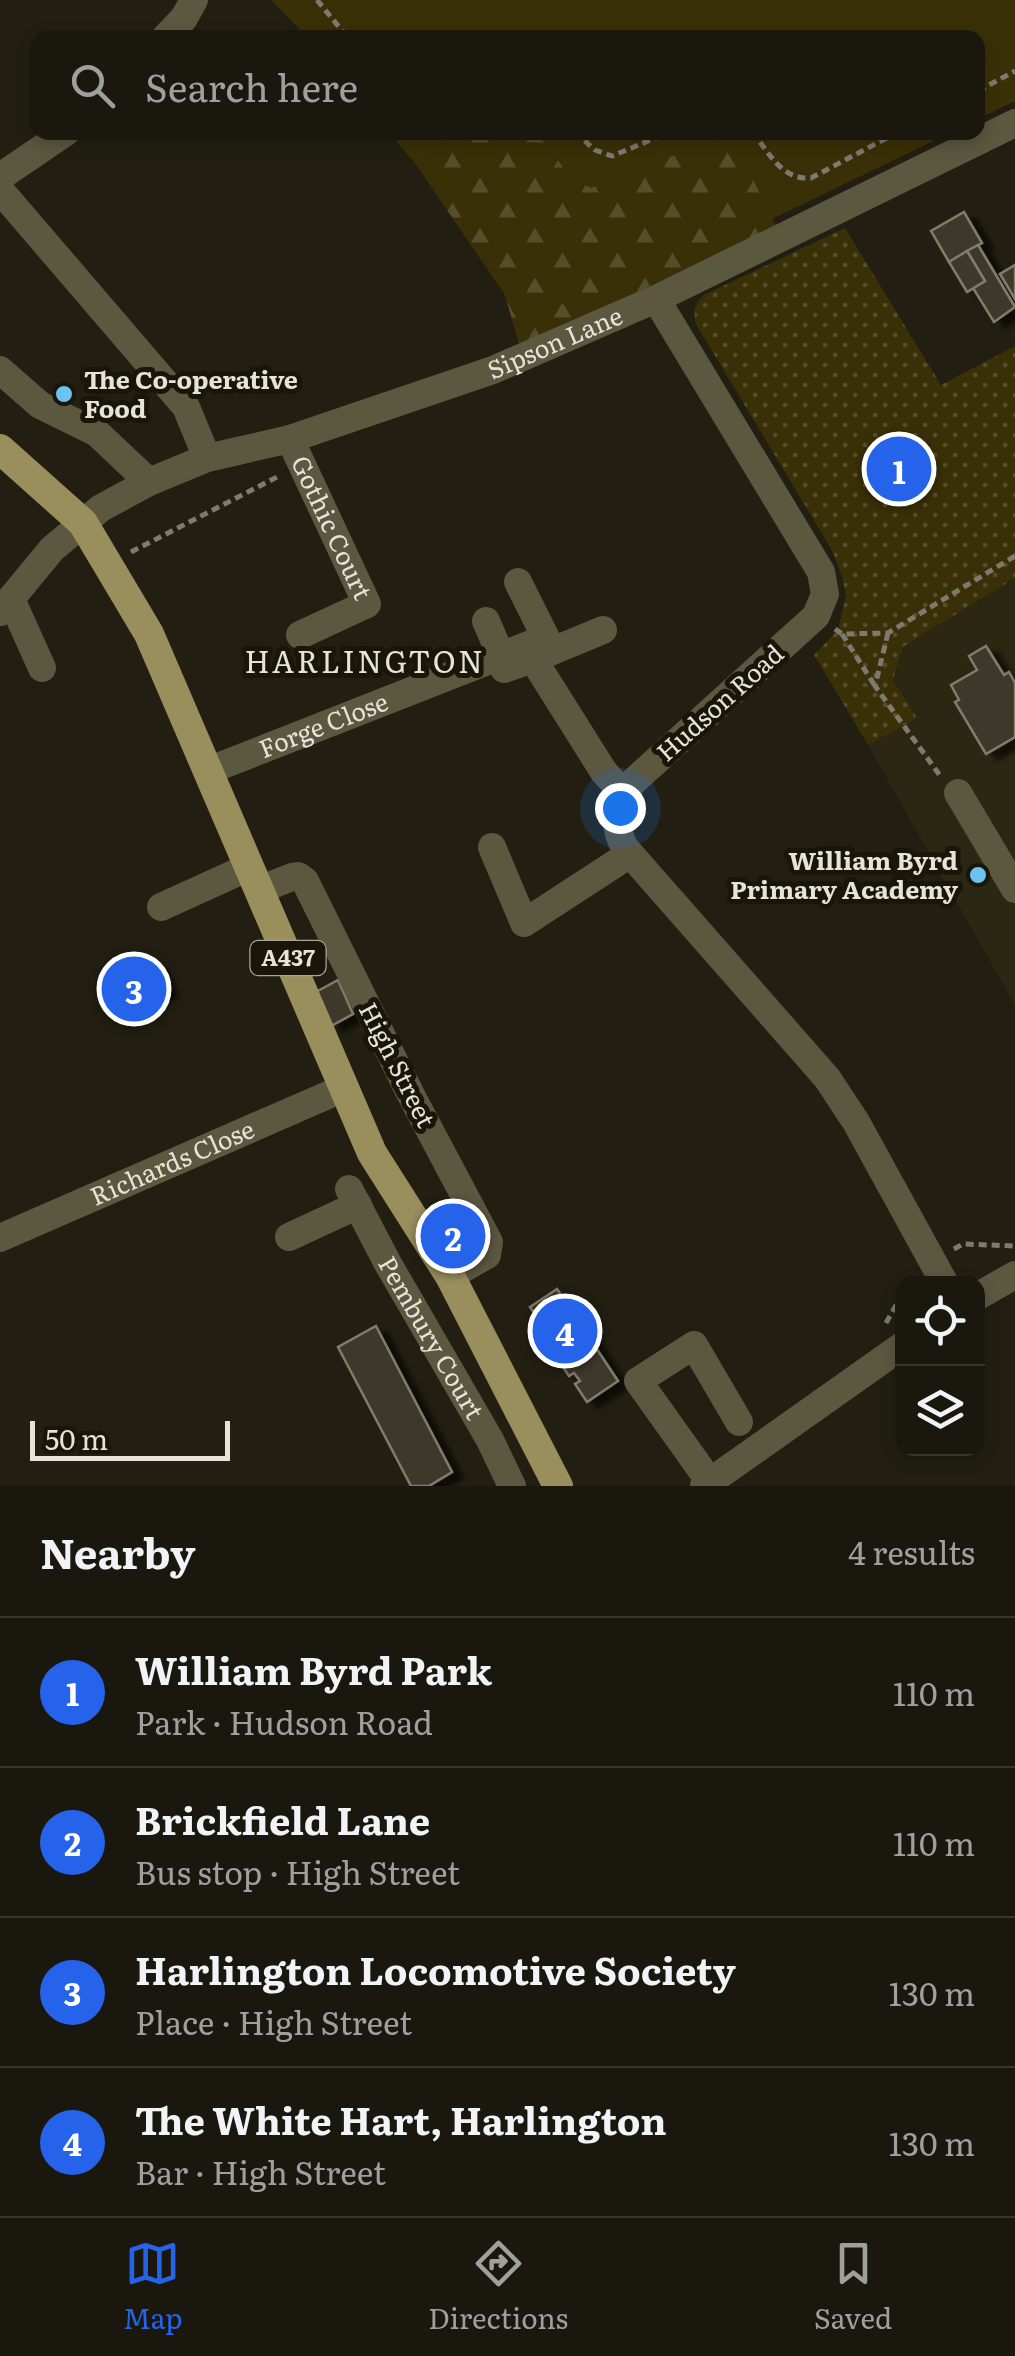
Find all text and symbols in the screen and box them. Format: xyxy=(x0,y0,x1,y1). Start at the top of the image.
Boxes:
search box xyxy=(30,30,985,140)
text: Search here xyxy=(145,57,358,114)
icon: search xyxy=(65,58,120,113)
street label: Sipson Lane xyxy=(481,296,628,387)
place label: The Co-operative Food xyxy=(84,360,298,426)
marker: The Co-operative Food xyxy=(53,383,75,405)
pin: 1 xyxy=(866,432,932,506)
street label: Gothic Court xyxy=(283,449,382,605)
street label: Hudson Road xyxy=(647,635,791,769)
district label: HARLINGTON xyxy=(244,638,486,682)
street label: Forge Close xyxy=(253,682,393,766)
your location xyxy=(595,783,646,834)
place label: William Byrd Primary Academy xyxy=(730,841,959,907)
marker: William Byrd Primary Academy xyxy=(967,864,989,886)
road number: A437 xyxy=(250,941,326,975)
pin: 3 xyxy=(102,952,166,1026)
street label: High Street xyxy=(351,995,446,1133)
street label: Richards Close xyxy=(84,1109,260,1214)
pin: 2 xyxy=(420,1198,486,1274)
street label: Pembury Court xyxy=(370,1249,494,1426)
map controls xyxy=(895,1276,985,1456)
button: locate xyxy=(895,1276,985,1366)
pin: 4 xyxy=(532,1294,598,1368)
button: layers xyxy=(895,1366,985,1456)
scale bar xyxy=(30,1416,230,1460)
text: 50 m xyxy=(45,1417,108,1459)
text: Nearby xyxy=(40,1520,196,1582)
text: 4 results xyxy=(848,1527,975,1575)
text: William Byrd Park xyxy=(135,1640,492,1697)
text: 1 xyxy=(66,1668,79,1716)
text: 110 m xyxy=(893,1668,975,1716)
text: Park · Hudson Road xyxy=(135,1697,433,1745)
text: Brickfield Lane xyxy=(135,1790,430,1847)
text: 2 xyxy=(64,1818,81,1866)
text: 110 m xyxy=(893,1818,975,1866)
text: Bus stop · High Street xyxy=(135,1847,460,1895)
text: Harlington Locomotive Society xyxy=(135,1940,736,1997)
text: 3 xyxy=(64,1968,81,2016)
text: 130 m xyxy=(889,1968,975,2016)
text: Place · High Street xyxy=(135,1997,412,2045)
text: The White Hart, Harlington xyxy=(135,2090,667,2147)
text: 4 xyxy=(63,2118,82,2166)
text: 130 m xyxy=(889,2118,975,2166)
text: Bar · High Street xyxy=(135,2147,386,2195)
tab: Map xyxy=(123,2236,183,2338)
tab: Directions xyxy=(428,2236,568,2338)
tab: Saved xyxy=(814,2236,892,2338)

